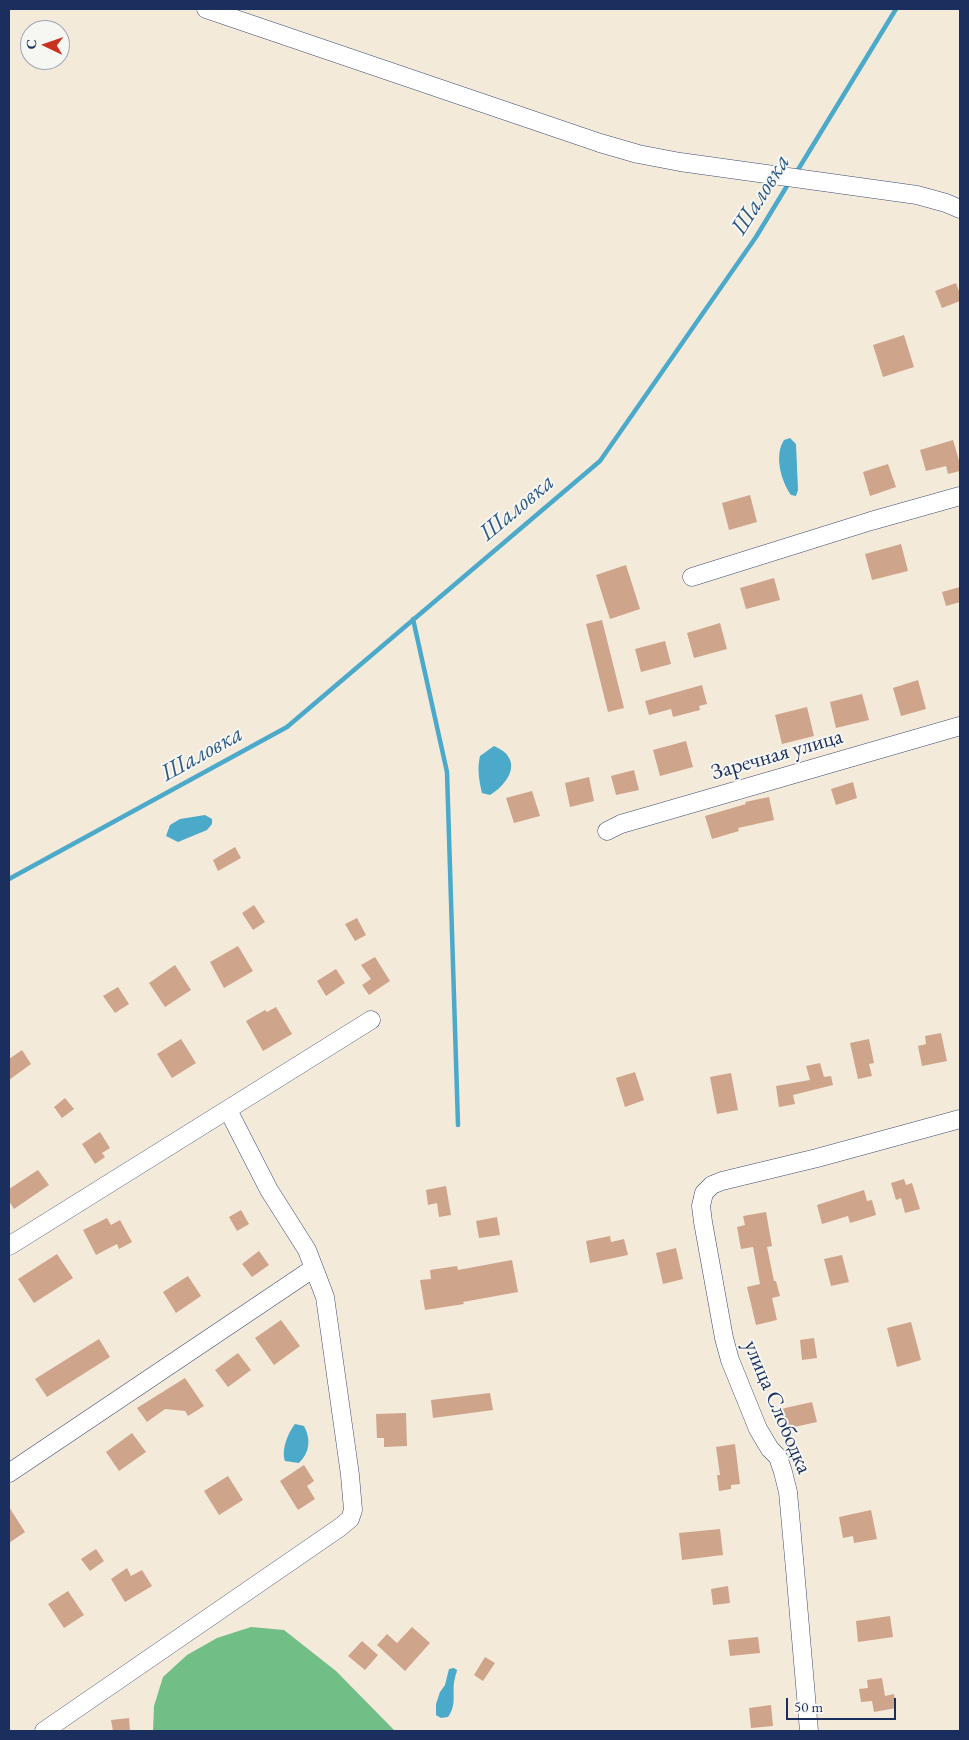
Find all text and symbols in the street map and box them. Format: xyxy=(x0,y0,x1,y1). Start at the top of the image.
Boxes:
north arrow xyxy=(20,20,70,70)
text: С xyxy=(22,39,40,50)
water label: Шаловка xyxy=(725,149,797,241)
water label: Шаловка xyxy=(473,468,561,548)
water label: Шаловка xyxy=(156,720,248,788)
street label: Заречная улица xyxy=(708,724,846,786)
street label: улица Слободка xyxy=(737,1336,817,1478)
scale bar xyxy=(789,1688,899,1720)
text: 50 m xyxy=(794,1697,823,1716)

